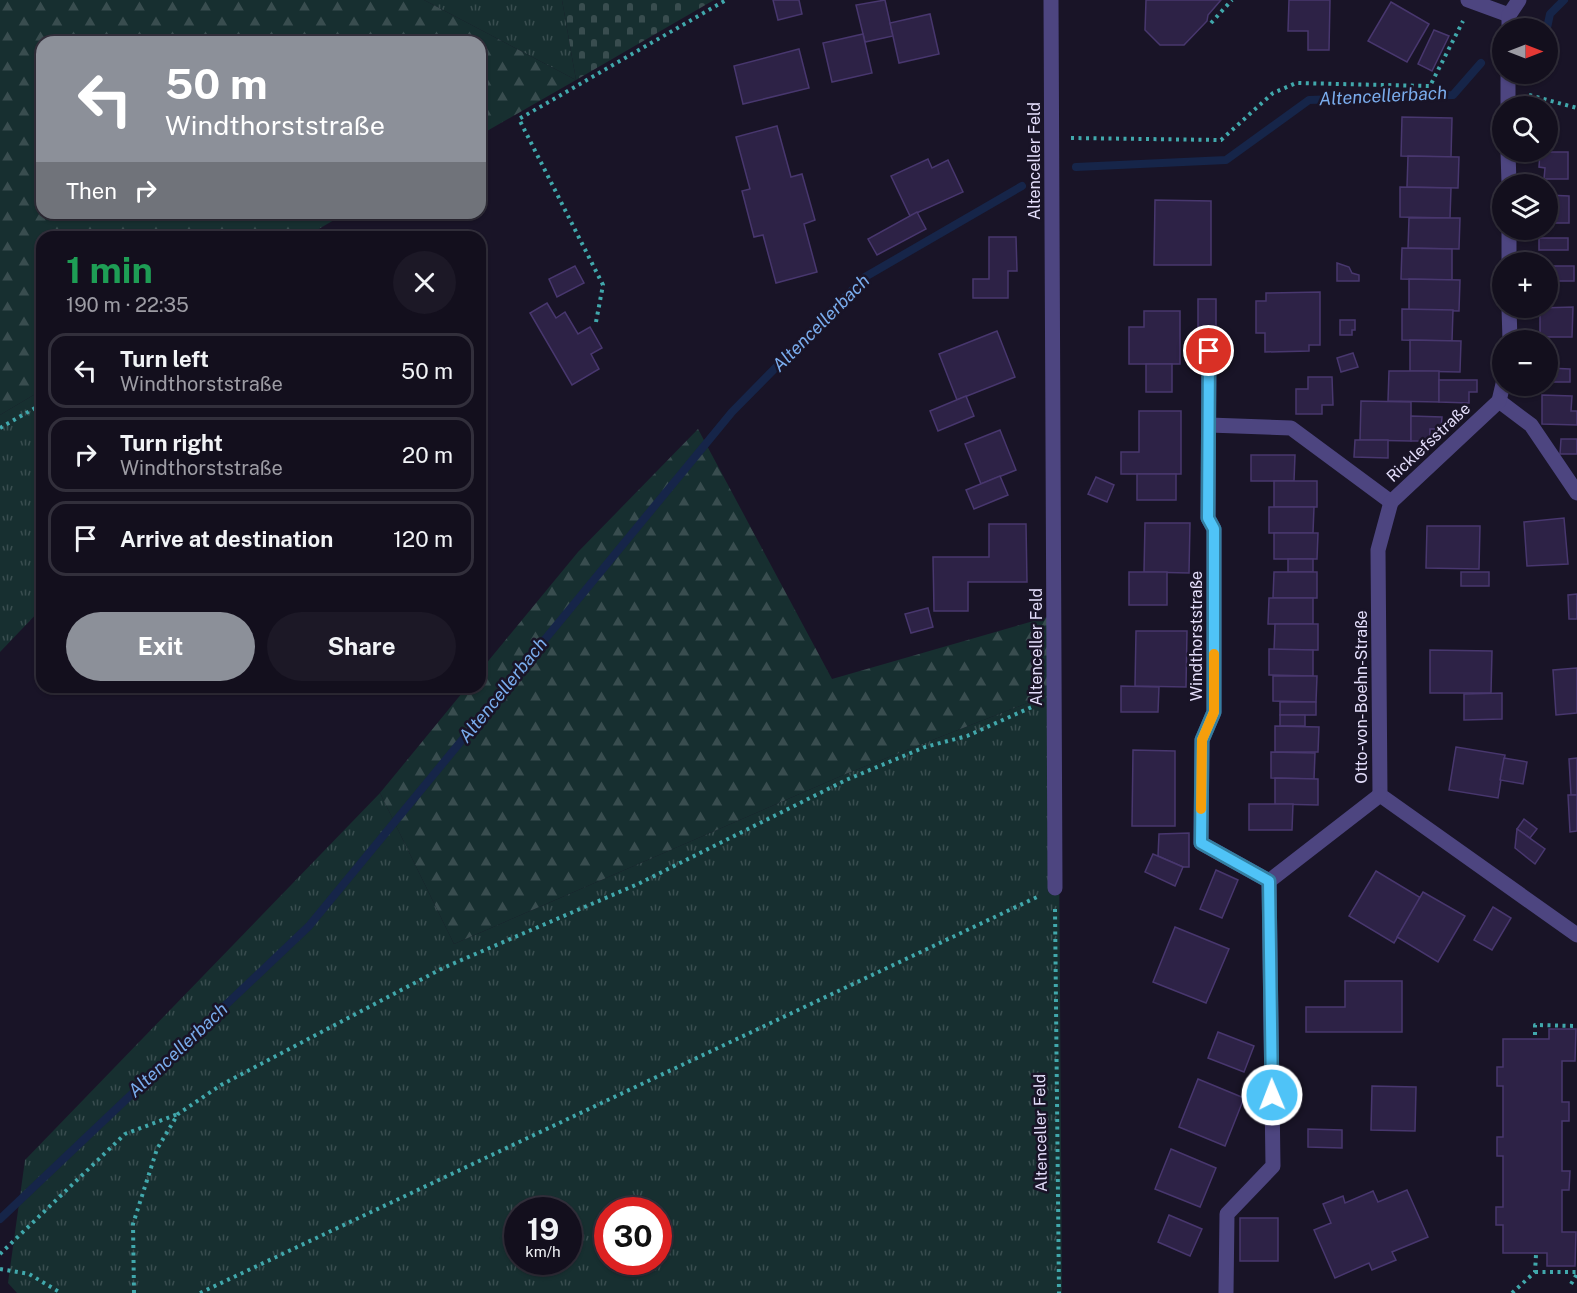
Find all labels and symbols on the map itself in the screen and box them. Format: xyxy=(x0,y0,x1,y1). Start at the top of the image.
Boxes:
north arrow xyxy=(1492,18,1558,84)
water label: Altencellerbach xyxy=(1318,82,1448,109)
street label: Altenceller Feld xyxy=(1025,102,1044,220)
water label: Altencellerbach xyxy=(768,270,873,375)
pin xyxy=(1183,325,1234,376)
street label: Ricklefsstraße xyxy=(1383,399,1474,486)
street label: Windthorststraße xyxy=(1187,571,1206,701)
street label: Altenceller Feld xyxy=(1027,588,1046,706)
street label: Otto-von-Boehn-Straße xyxy=(1352,610,1371,784)
water label: Altencellerbach xyxy=(454,633,551,746)
water label: Altencellerbach xyxy=(124,998,232,1101)
position arrow xyxy=(1240,1063,1304,1127)
street label: Altenceller Feld xyxy=(1030,1074,1051,1192)
speed limit sign: 30 xyxy=(594,1197,672,1275)

